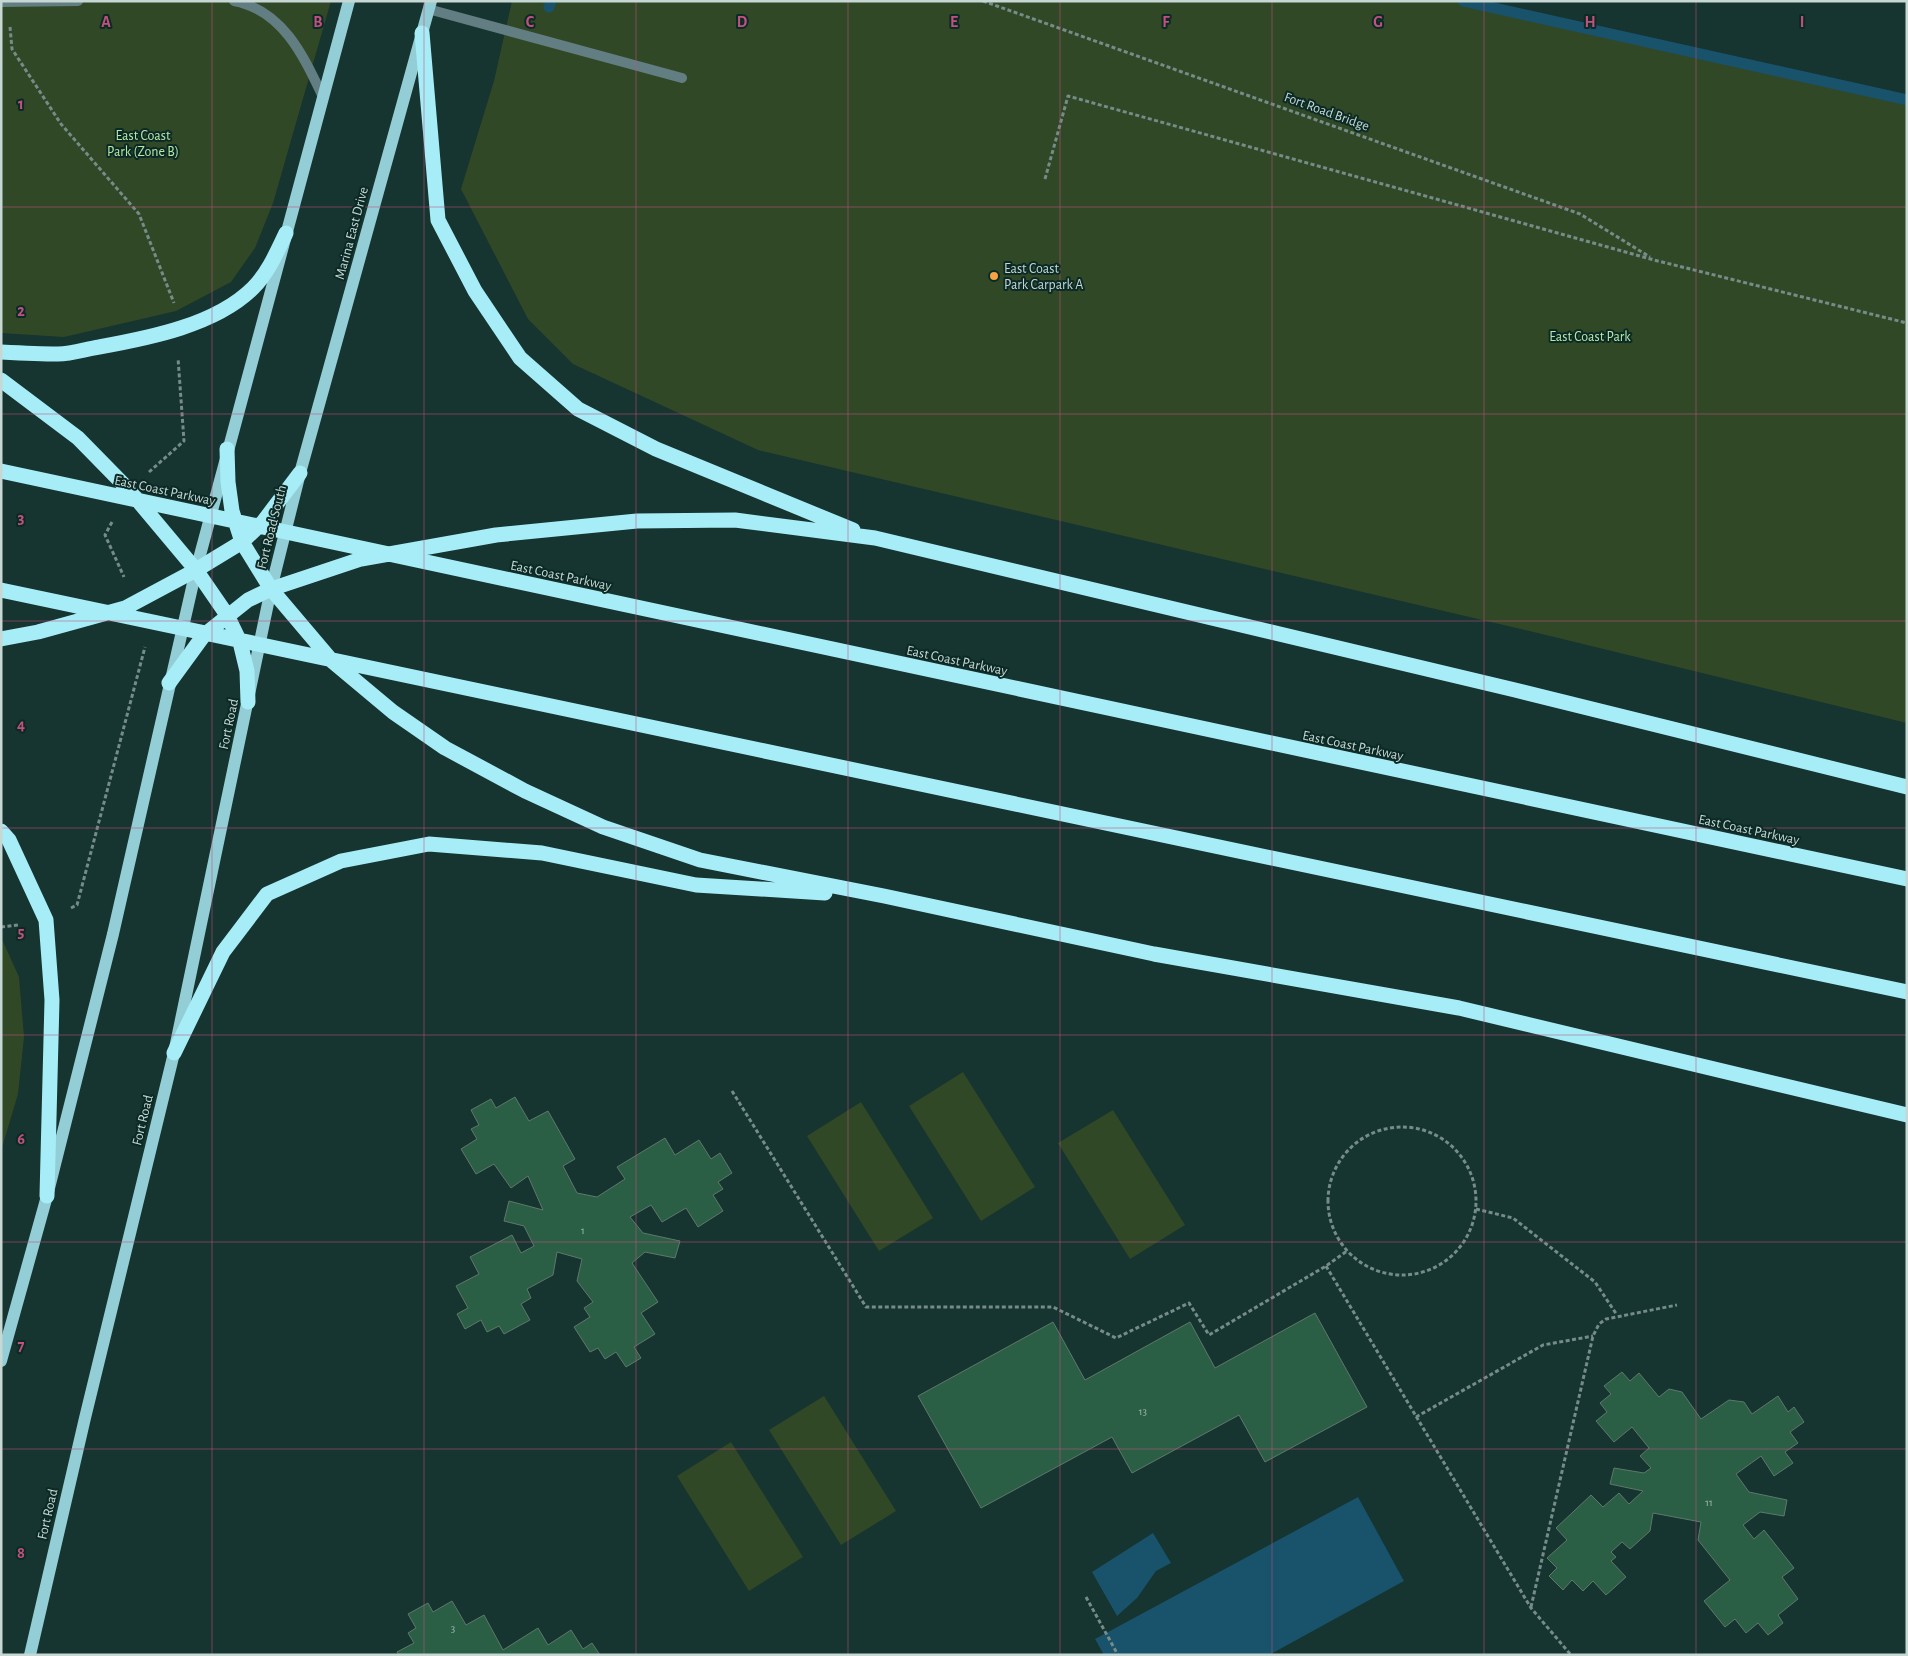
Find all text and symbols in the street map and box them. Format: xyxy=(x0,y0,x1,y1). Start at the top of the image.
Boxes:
text: A xyxy=(101,14,111,30)
text: B xyxy=(313,14,323,30)
text: C xyxy=(526,14,535,30)
text: D xyxy=(737,14,748,30)
text: E xyxy=(950,14,958,30)
text: F xyxy=(1162,14,1170,30)
text: G xyxy=(1373,14,1383,30)
text: H xyxy=(1584,14,1596,30)
text: I xyxy=(1800,14,1804,30)
street label: Fort Road Bridge xyxy=(1282,90,1371,134)
text: 1 xyxy=(18,96,24,112)
park label: East Coast Park (Zone B) xyxy=(107,129,179,159)
street label: Marina East Drive xyxy=(333,185,371,281)
place label: East Coast Park Carpark A xyxy=(1004,262,1083,292)
marker: East Coast Park Carpark A xyxy=(988,270,1000,282)
text: 2 xyxy=(17,303,25,319)
park label: East Coast Park xyxy=(1549,330,1631,344)
street label: East Coast Parkway xyxy=(113,473,217,509)
street label: Fort Road South xyxy=(255,484,289,571)
text: 3 xyxy=(18,510,25,526)
street label: East Coast Parkway xyxy=(509,558,613,594)
street label: East Coast Parkway xyxy=(905,643,1009,679)
street label: Fort Road xyxy=(217,698,241,751)
text: 4 xyxy=(17,717,25,733)
street label: East Coast Parkway xyxy=(1301,728,1405,764)
street label: East Coast Parkway xyxy=(1697,812,1801,848)
text: 5 xyxy=(18,924,25,940)
street label: Fort Road xyxy=(130,1094,156,1147)
text: 6 xyxy=(17,1131,25,1147)
house number: 1 xyxy=(581,1225,585,1236)
text: 7 xyxy=(18,1338,25,1354)
house number: 13 xyxy=(1139,1406,1148,1417)
street label: Fort Road xyxy=(35,1488,61,1541)
house number: 11 xyxy=(1705,1497,1713,1508)
text: 8 xyxy=(17,1545,25,1561)
house number: 3 xyxy=(451,1623,456,1634)

